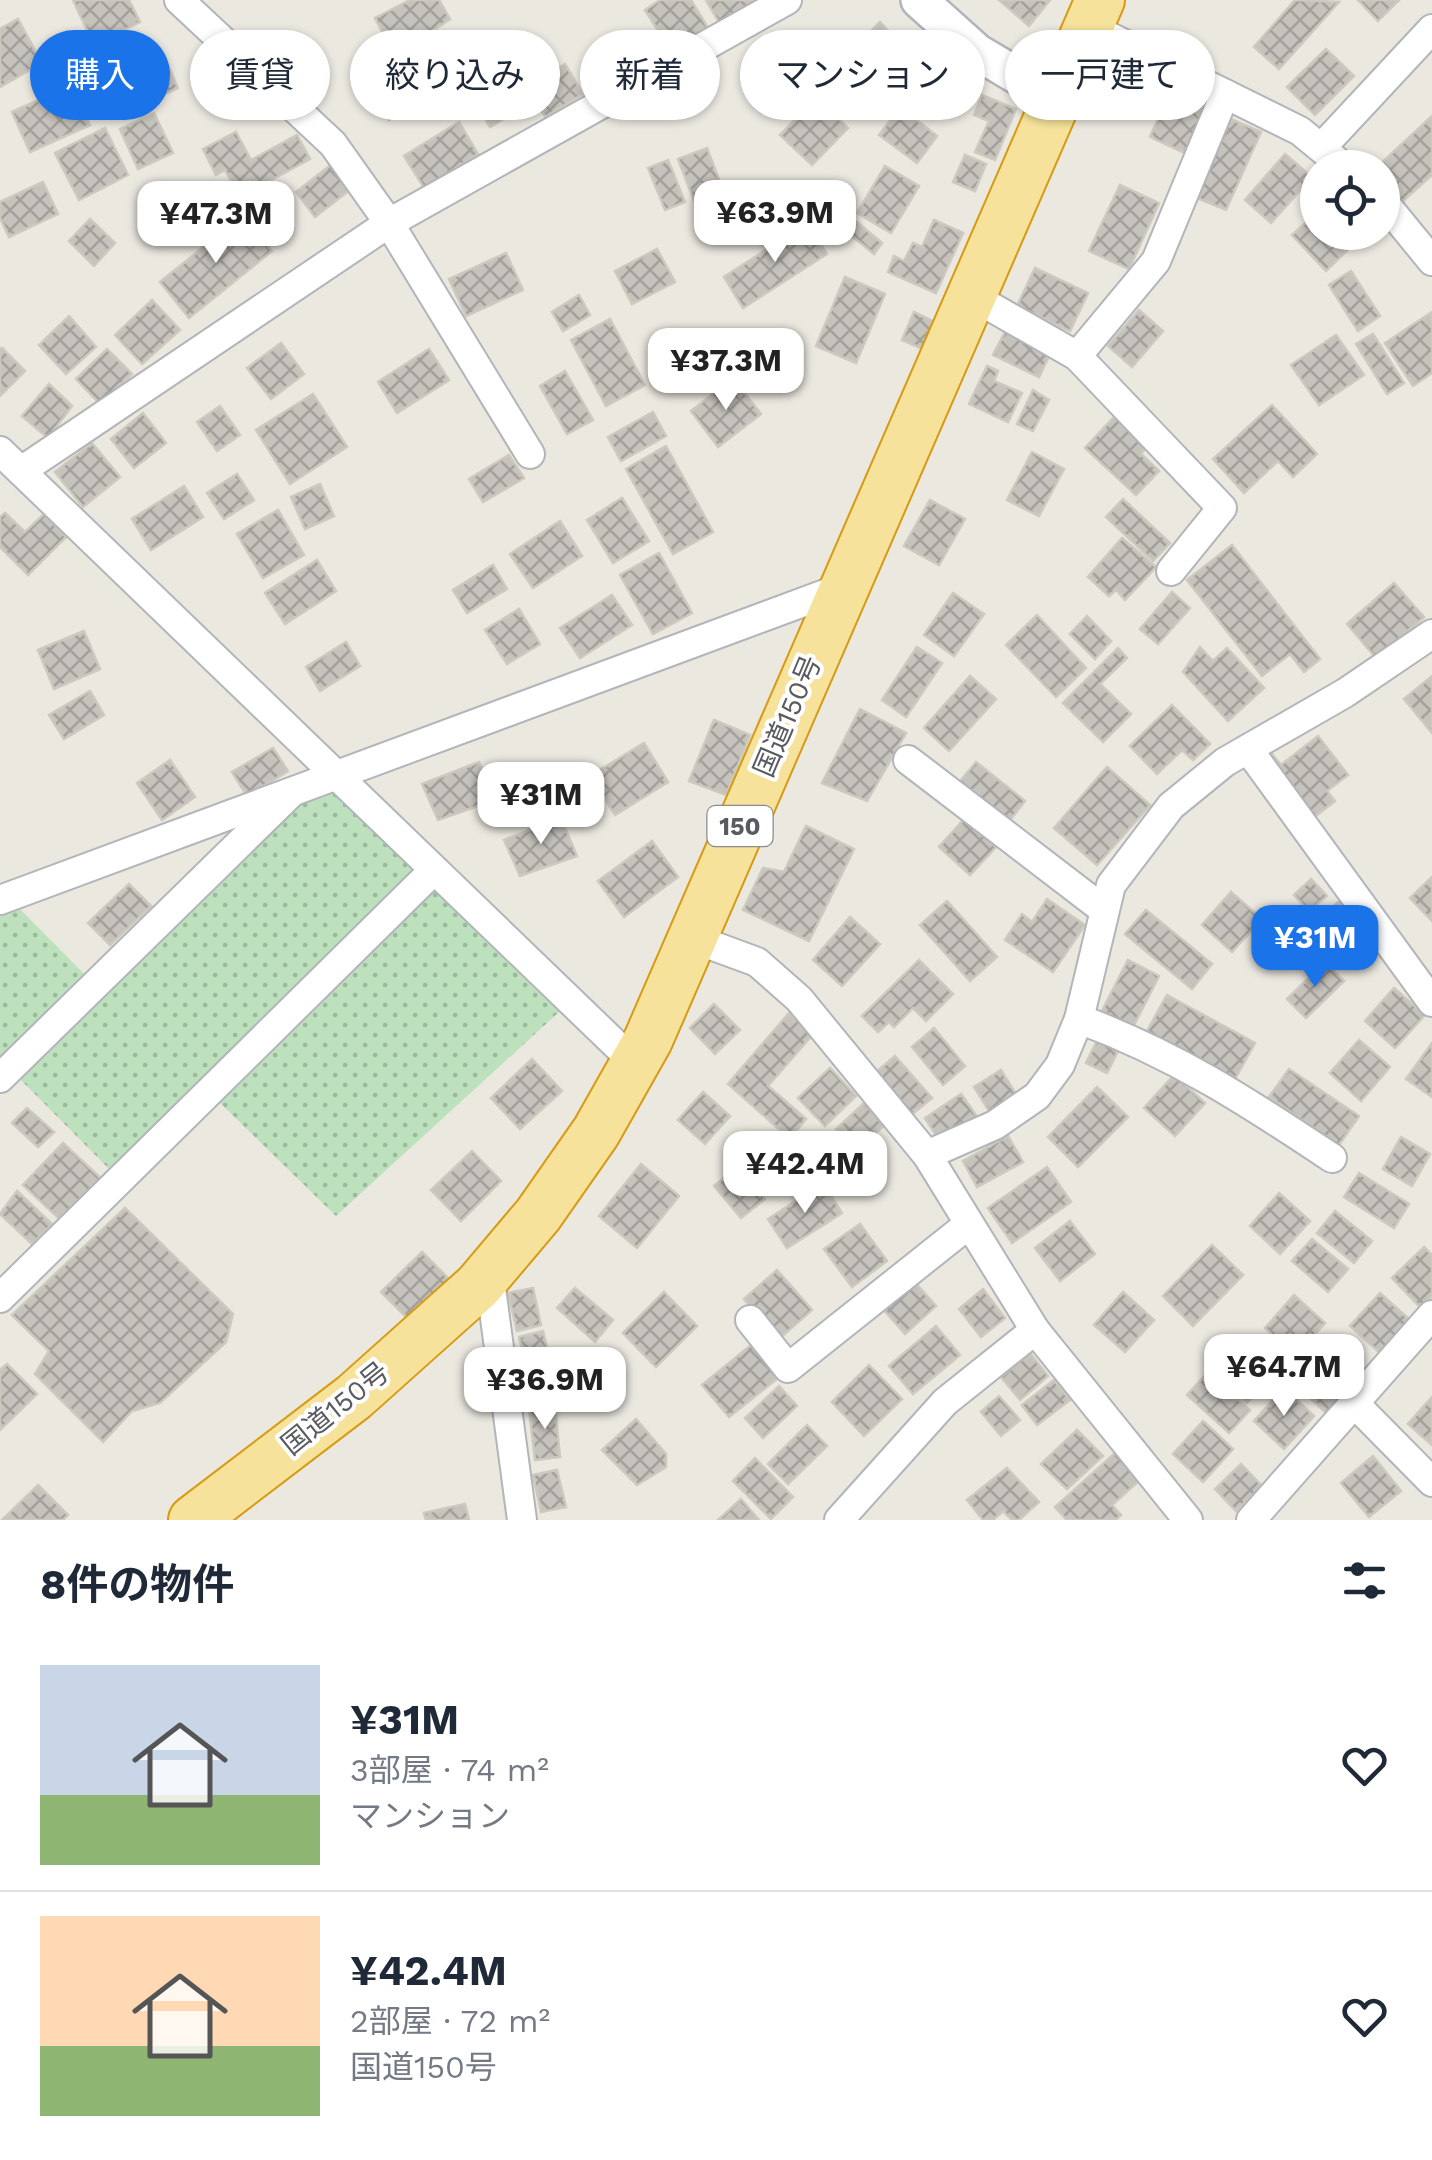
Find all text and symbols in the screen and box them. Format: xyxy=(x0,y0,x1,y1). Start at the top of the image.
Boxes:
chip: 購入 xyxy=(30,30,170,120)
chip: 賃貸 xyxy=(190,30,330,120)
chip: 絞り込み xyxy=(350,30,560,120)
chip: 新着 xyxy=(580,30,720,120)
chip: マンション xyxy=(740,30,985,120)
chip: 一戸建て xyxy=(1005,30,1215,120)
map controls xyxy=(1300,150,1400,250)
button: locate xyxy=(1300,150,1400,250)
pin: ¥63.9M xyxy=(694,180,856,265)
pin: ¥47.3M xyxy=(135,181,297,266)
text: ¥63.9M xyxy=(716,193,834,231)
text: ¥47.3M xyxy=(159,194,273,232)
pin: ¥37.3M xyxy=(645,328,807,413)
text: ¥37.3M xyxy=(670,341,782,379)
street label: 国道150号 xyxy=(747,651,828,782)
pin: ¥31M xyxy=(482,762,600,847)
text: ¥31M xyxy=(499,775,583,813)
road number: 150 xyxy=(708,806,772,846)
pin: ¥31M xyxy=(1256,905,1374,990)
text: ¥31M xyxy=(1273,918,1357,956)
pin: ¥42.4M xyxy=(724,1131,886,1216)
text: ¥42.4M xyxy=(745,1144,865,1182)
pin: ¥64.7M xyxy=(1203,1334,1365,1419)
pin: ¥36.9M xyxy=(464,1347,626,1432)
text: ¥64.7M xyxy=(1226,1347,1342,1385)
street label: 国道150号 xyxy=(275,1355,396,1462)
text: ¥36.9M xyxy=(486,1360,604,1398)
icon: filters xyxy=(1337,1553,1392,1608)
text: 8件の物件 xyxy=(40,1560,234,1609)
text: ¥31M xyxy=(350,1695,459,1744)
icon: home xyxy=(120,1705,240,1825)
icon: heart xyxy=(1337,1738,1392,1793)
text: 3部屋 · 74 m² xyxy=(350,1751,549,1789)
text: マンション xyxy=(350,1797,510,1835)
text: ¥42.4M xyxy=(350,1946,507,1995)
icon: home xyxy=(120,1956,240,2076)
icon: heart xyxy=(1337,1989,1392,2044)
text: 2部屋 · 72 m² xyxy=(350,2002,550,2040)
text: 国道150号 xyxy=(350,2048,497,2086)

